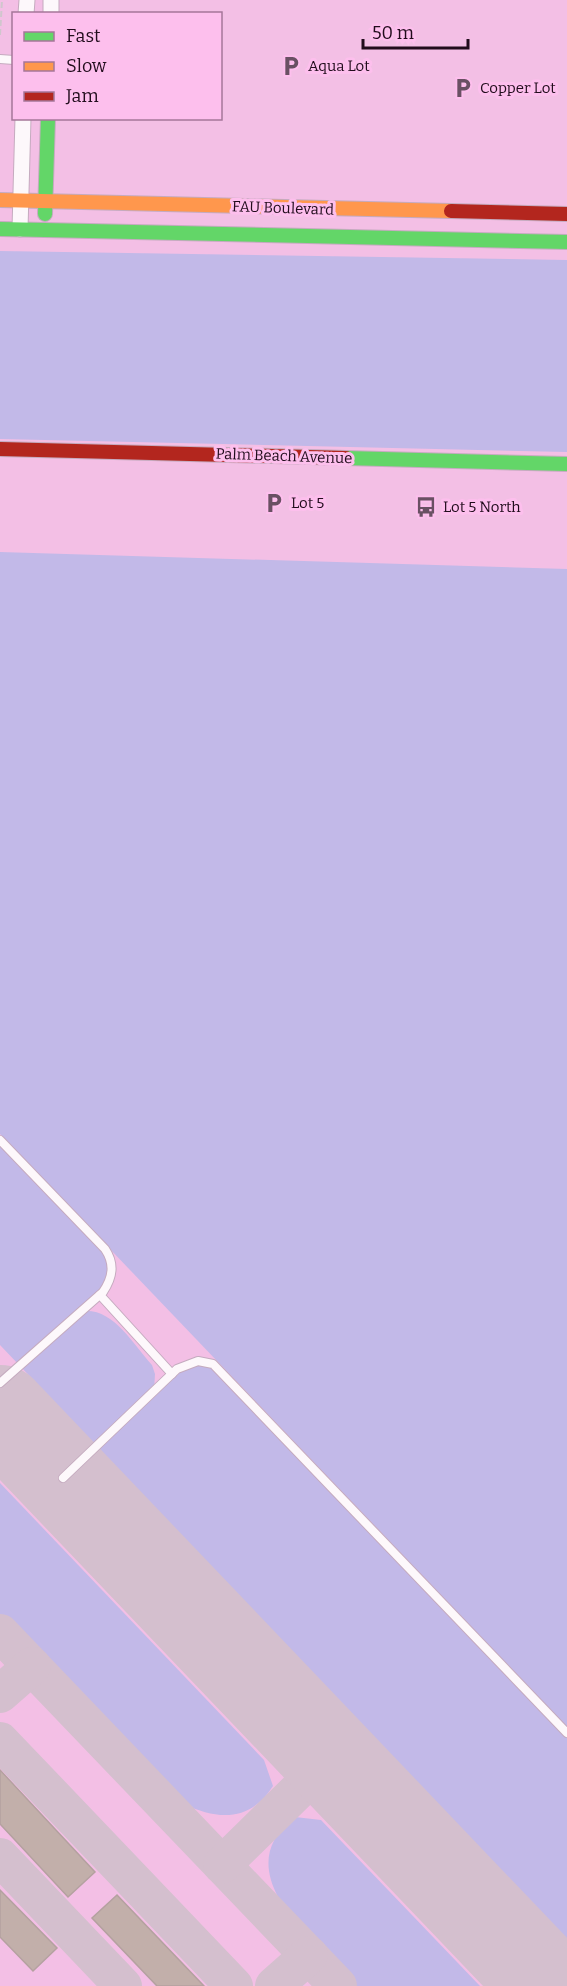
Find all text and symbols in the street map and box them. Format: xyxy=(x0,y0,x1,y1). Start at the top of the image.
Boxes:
legend xyxy=(12,12,222,120)
scale bar xyxy=(363,12,468,50)
text: 50 m xyxy=(372,22,414,44)
text: Fast xyxy=(66,25,101,47)
parking icon: Aqua Lot xyxy=(279,54,303,78)
text: Slow xyxy=(66,55,107,77)
place label: Aqua Lot xyxy=(308,57,370,75)
parking icon: Copper Lot xyxy=(451,76,475,100)
place label: Copper Lot xyxy=(480,79,556,97)
text: Jam xyxy=(65,85,99,107)
street label: FAU Boulevard xyxy=(232,197,334,219)
street label: Palm Beach Avenue xyxy=(215,445,353,467)
parking icon: Lot 5 xyxy=(262,491,286,515)
place label: Lot 5 xyxy=(291,494,324,512)
bus stop icon: Lot 5 North xyxy=(414,495,438,519)
place label: Lot 5 North xyxy=(443,498,521,516)

